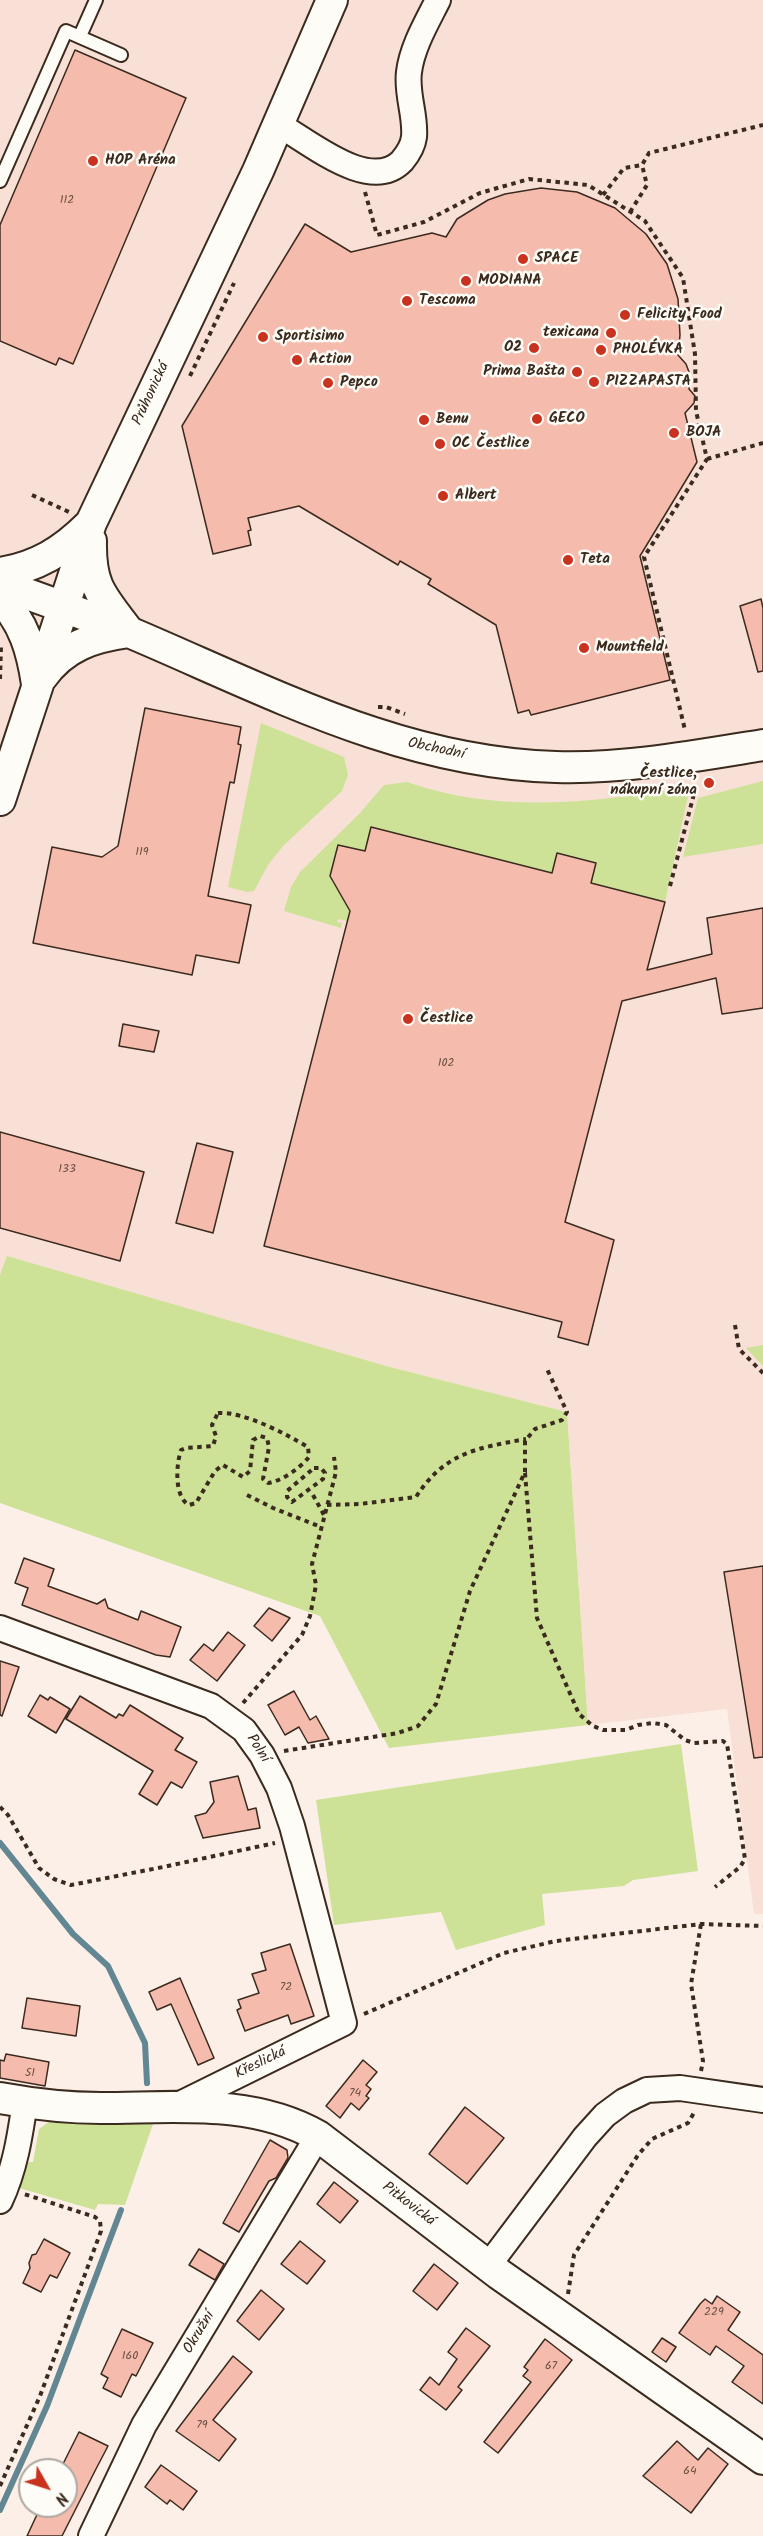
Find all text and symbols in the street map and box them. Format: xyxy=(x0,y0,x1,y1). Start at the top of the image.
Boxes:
place label: HOP Aréna xyxy=(105,152,176,170)
marker: HOP Aréna xyxy=(86,154,100,168)
house number: 112 xyxy=(60,194,74,208)
place label: SPACE xyxy=(535,250,578,268)
marker: SPACE xyxy=(516,252,530,266)
place label: MODIANA xyxy=(478,272,542,290)
marker: MODIANA xyxy=(459,274,473,288)
place label: Tescoma xyxy=(419,292,476,310)
marker: Tescoma xyxy=(400,294,414,308)
place label: Felicity Food xyxy=(637,306,722,324)
marker: Felicity Food xyxy=(618,308,632,322)
place label: texicana xyxy=(543,324,599,342)
marker: texicana xyxy=(604,326,618,340)
place label: Sportisimo xyxy=(275,328,344,346)
marker: Sportisimo xyxy=(256,330,270,344)
place label: O2 xyxy=(504,339,522,357)
marker: O2 xyxy=(527,341,541,355)
place label: PHOLÉVKA xyxy=(613,341,683,359)
marker: PHOLÉVKA xyxy=(594,343,608,357)
place label: Action xyxy=(309,351,352,369)
marker: Action xyxy=(290,353,304,367)
street label: Průhonická xyxy=(130,360,174,428)
place label: Prima Bašta xyxy=(483,363,565,381)
marker: Prima Bašta xyxy=(570,365,584,379)
place label: PIZZAPASTA xyxy=(606,373,691,391)
place label: Pepco xyxy=(340,374,378,392)
marker: PIZZAPASTA xyxy=(587,375,601,389)
marker: Pepco xyxy=(321,376,335,390)
place label: GECO xyxy=(549,410,585,428)
place label: Benu xyxy=(436,411,468,429)
marker: GECO xyxy=(530,412,544,426)
marker: Benu xyxy=(417,413,431,427)
place label: BOJA xyxy=(686,424,721,442)
marker: BOJA xyxy=(667,426,681,440)
place label: OC Čestlice xyxy=(452,435,529,453)
marker: OC Čestlice xyxy=(433,437,447,451)
place label: Albert xyxy=(455,487,496,505)
marker: Albert xyxy=(436,489,450,503)
place label: Teta xyxy=(580,551,610,569)
marker: Teta xyxy=(561,553,575,567)
place label: Mountfield xyxy=(596,639,664,657)
marker: Mountfield xyxy=(577,641,591,655)
street label: Obchodní xyxy=(406,735,466,765)
place label: Čestlice, nákupní zóna xyxy=(610,765,697,800)
marker: Čestlice, nákupní zóna xyxy=(702,776,716,790)
house number: 119 xyxy=(135,846,149,860)
place label: Čestlice xyxy=(420,1010,473,1028)
marker: Čestlice xyxy=(401,1012,415,1026)
house number: 102 xyxy=(438,1057,454,1071)
house number: 133 xyxy=(58,1163,76,1177)
street label: Polní xyxy=(241,1731,273,1767)
house number: 72 xyxy=(280,1981,292,1995)
street label: Křeslická xyxy=(232,2044,290,2084)
house number: 51 xyxy=(25,2067,35,2081)
house number: 74 xyxy=(349,2087,361,2101)
street label: Pitkovická xyxy=(378,2179,438,2231)
house number: 229 xyxy=(704,2306,724,2320)
street label: Okružní xyxy=(180,2308,220,2358)
house number: 160 xyxy=(122,2350,138,2364)
house number: 67 xyxy=(545,2360,557,2374)
house number: 79 xyxy=(196,2419,208,2433)
north arrow xyxy=(18,2458,78,2518)
house number: 64 xyxy=(683,2465,697,2479)
text: N xyxy=(48,2487,74,2510)

